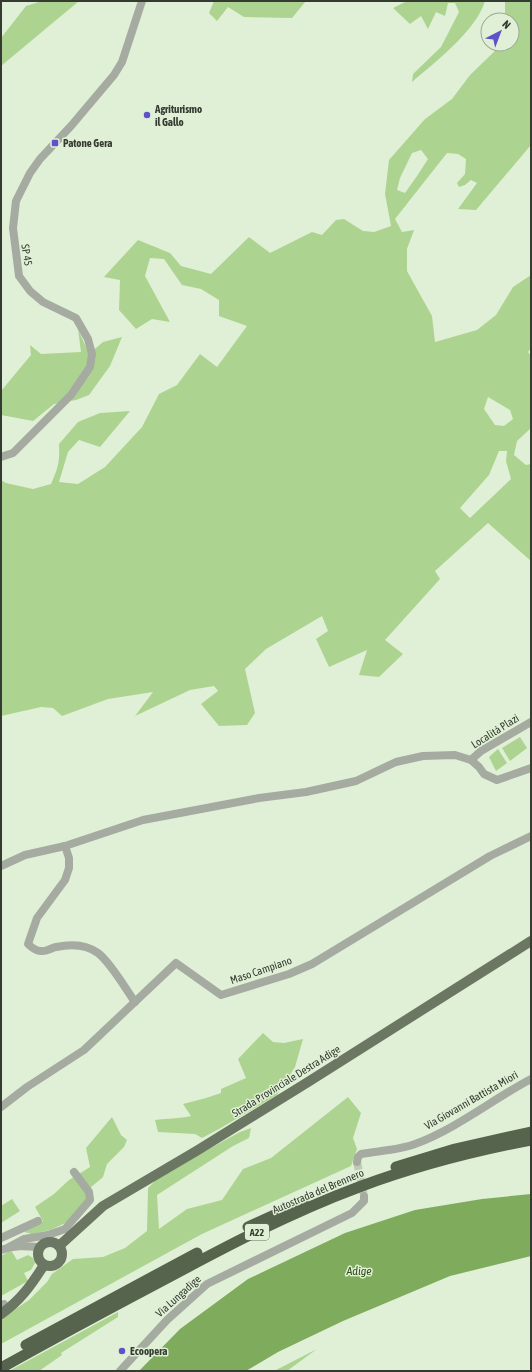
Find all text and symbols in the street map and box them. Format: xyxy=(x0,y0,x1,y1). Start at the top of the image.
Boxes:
north arrow xyxy=(480,12,520,52)
text: N xyxy=(500,18,513,31)
place label: Agriturismo il Gallo xyxy=(154,103,202,128)
marker: Agriturismo il Gallo xyxy=(142,110,152,120)
place label: Patone Gera xyxy=(63,137,112,149)
marker: Patone Gera xyxy=(50,138,60,148)
street label: SP 45 xyxy=(19,243,35,267)
street label: Località Plazi xyxy=(469,712,521,750)
street label: Maso Campiano xyxy=(229,954,293,986)
street label: Strada Provinciale Destra Adige xyxy=(230,1043,342,1119)
street label: Via Giovanni Battista Miori xyxy=(422,1068,520,1132)
street label: Autostrada del Brennero xyxy=(270,1166,366,1216)
road number: A22 xyxy=(245,1224,269,1240)
water label: Adige xyxy=(345,1264,372,1278)
street label: Via Lungadige xyxy=(153,1273,203,1319)
place label: Ecoopera xyxy=(130,1345,167,1357)
marker: Ecoopera xyxy=(117,1346,127,1356)

